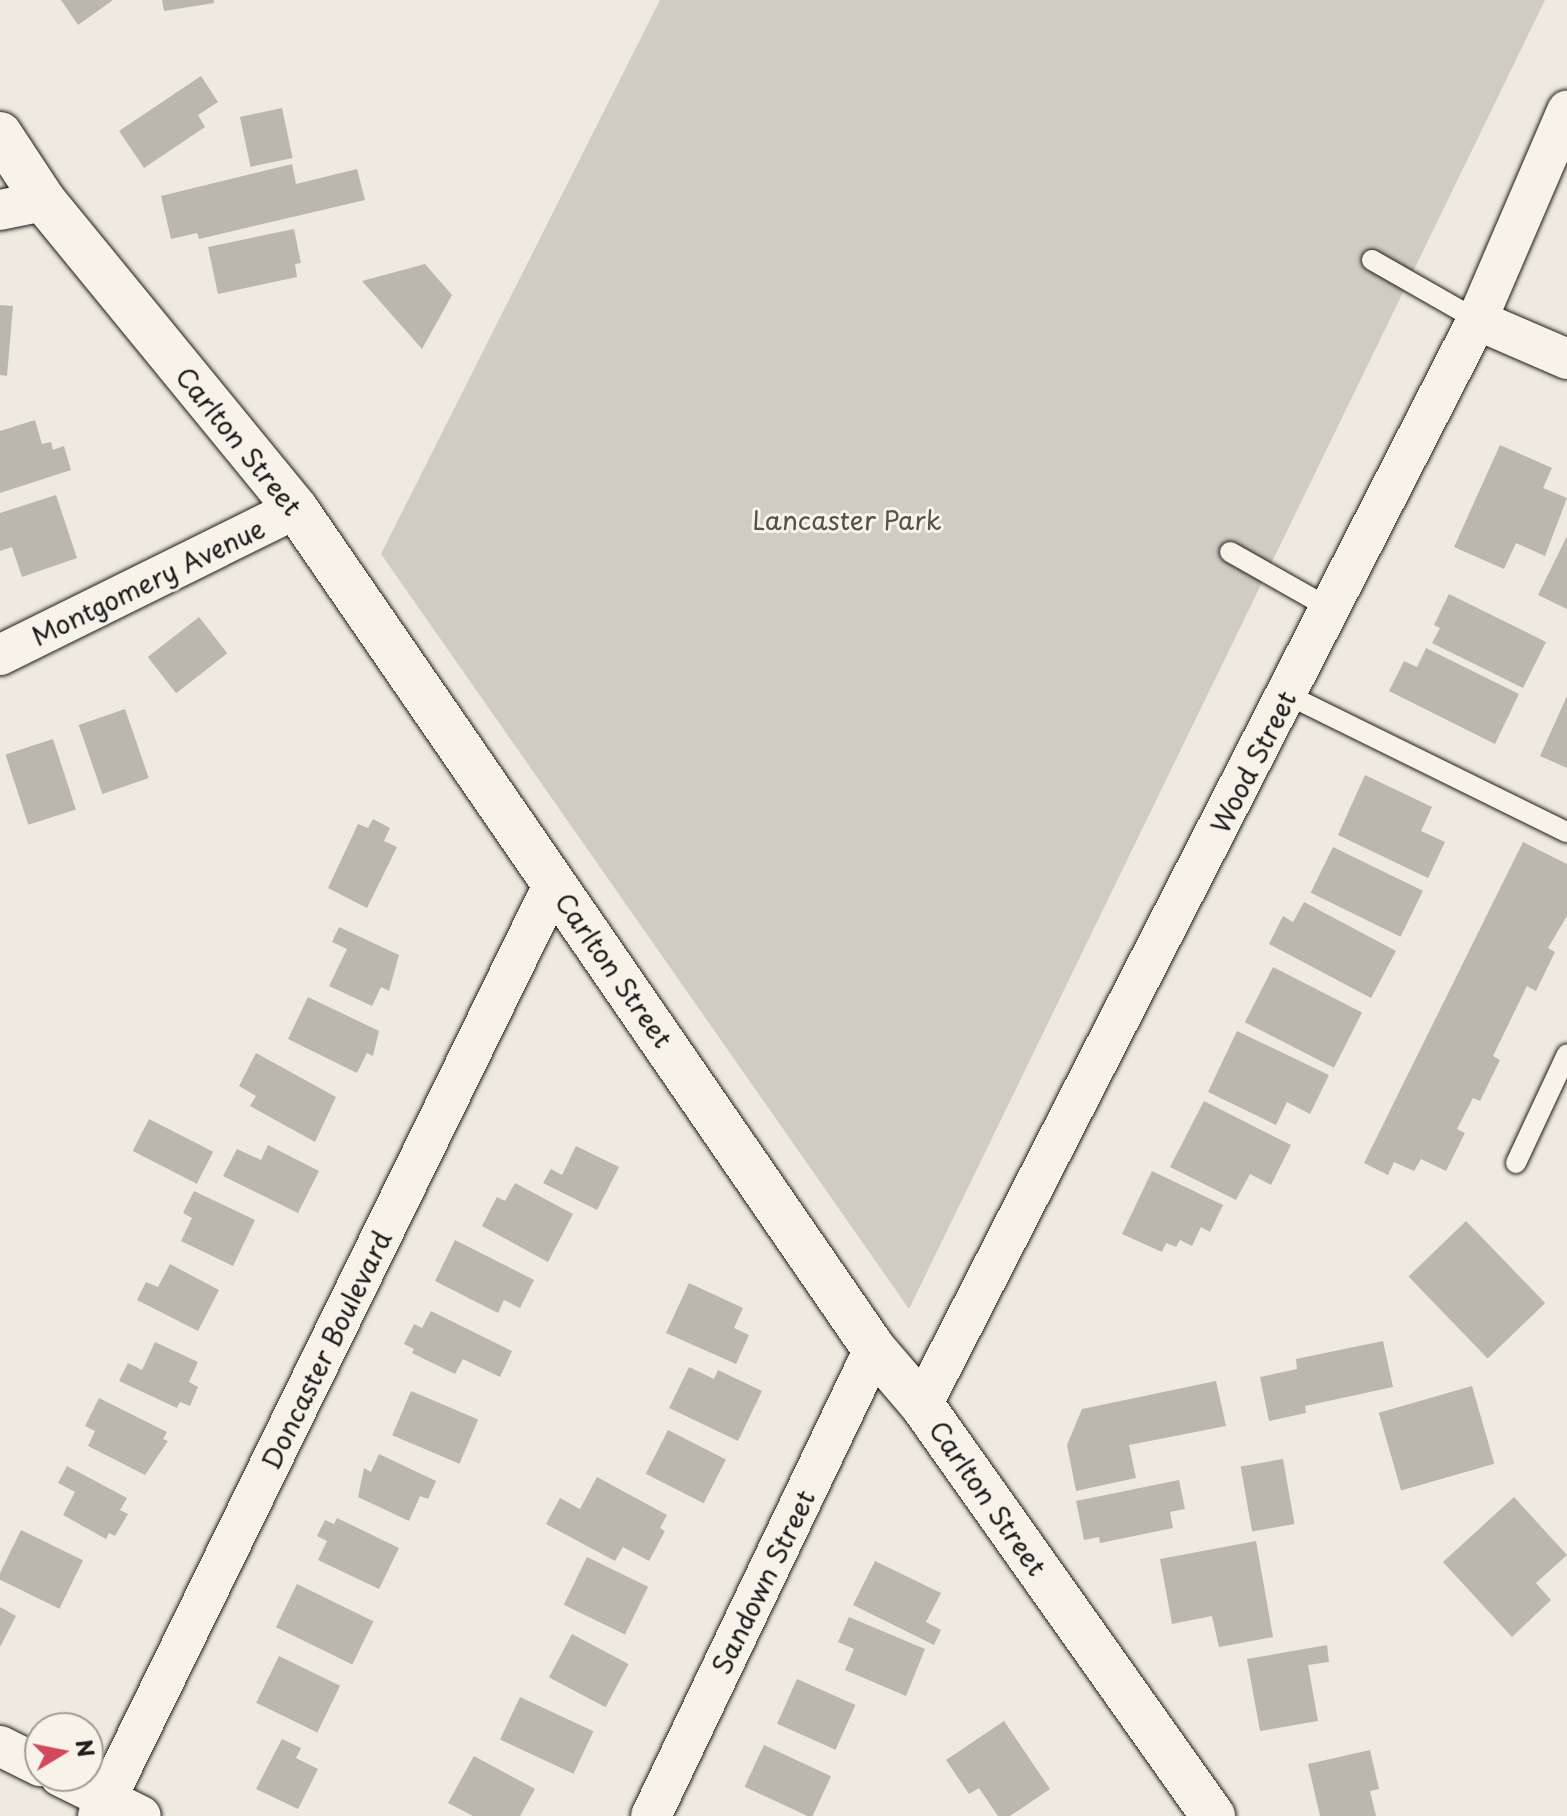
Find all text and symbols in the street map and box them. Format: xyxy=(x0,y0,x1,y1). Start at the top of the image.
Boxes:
street label: Carlton Street xyxy=(170,361,308,521)
park label: Lancaster Park xyxy=(752,504,942,536)
street label: Montgomery Avenue xyxy=(27,512,269,652)
street label: Wood Street xyxy=(1204,686,1302,838)
street label: Carlton Street xyxy=(549,887,679,1053)
street label: Doncaster Boulevard xyxy=(255,1225,397,1475)
street label: Carlton Street xyxy=(923,1415,1053,1581)
street label: Sandown Street xyxy=(705,1485,821,1679)
north arrow xyxy=(24,1712,104,1792)
text: N xyxy=(68,1737,104,1760)

